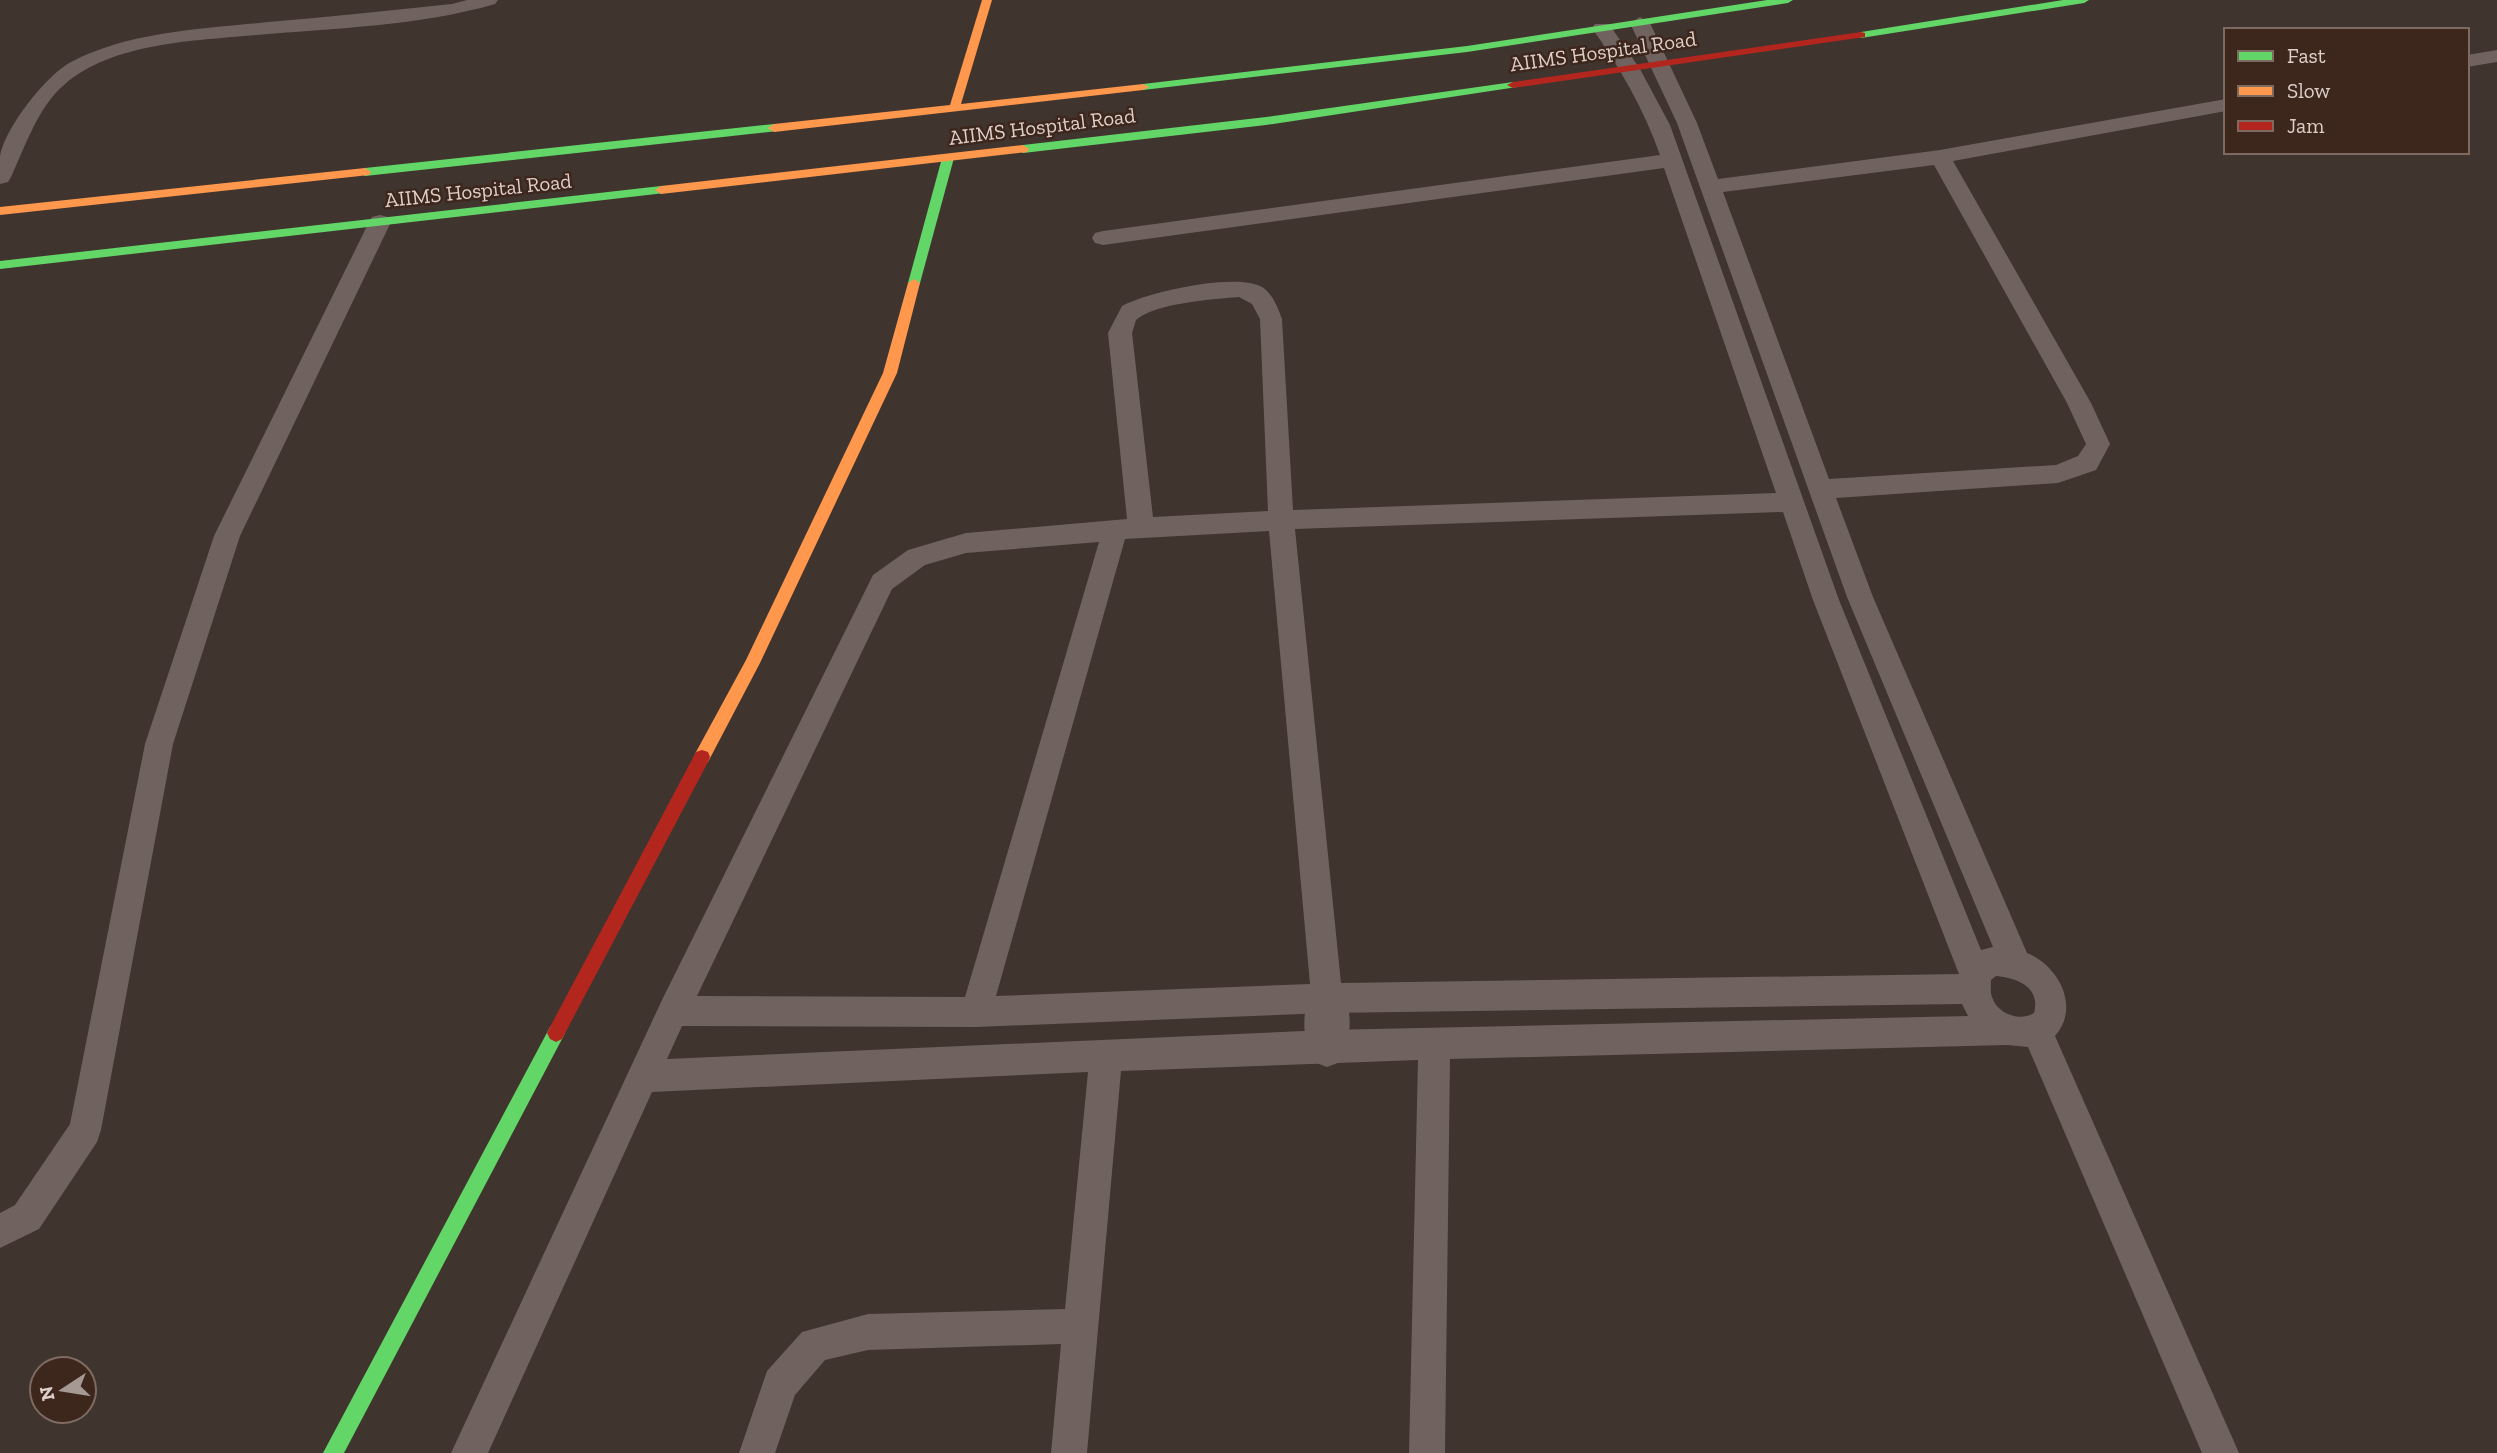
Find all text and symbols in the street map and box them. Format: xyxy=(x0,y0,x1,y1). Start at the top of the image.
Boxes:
street label: AIIMS Hospital Road xyxy=(1508,25,1698,76)
legend xyxy=(2224,28,2469,154)
text: Fast xyxy=(2287,43,2326,68)
text: Slow xyxy=(2287,78,2330,103)
street label: AIIMS Hospital Road xyxy=(947,102,1137,150)
text: Jam xyxy=(2287,113,2324,138)
street label: AIIMS Hospital Road xyxy=(383,168,573,212)
north arrow xyxy=(28,1355,98,1425)
text: N xyxy=(34,1384,60,1403)

